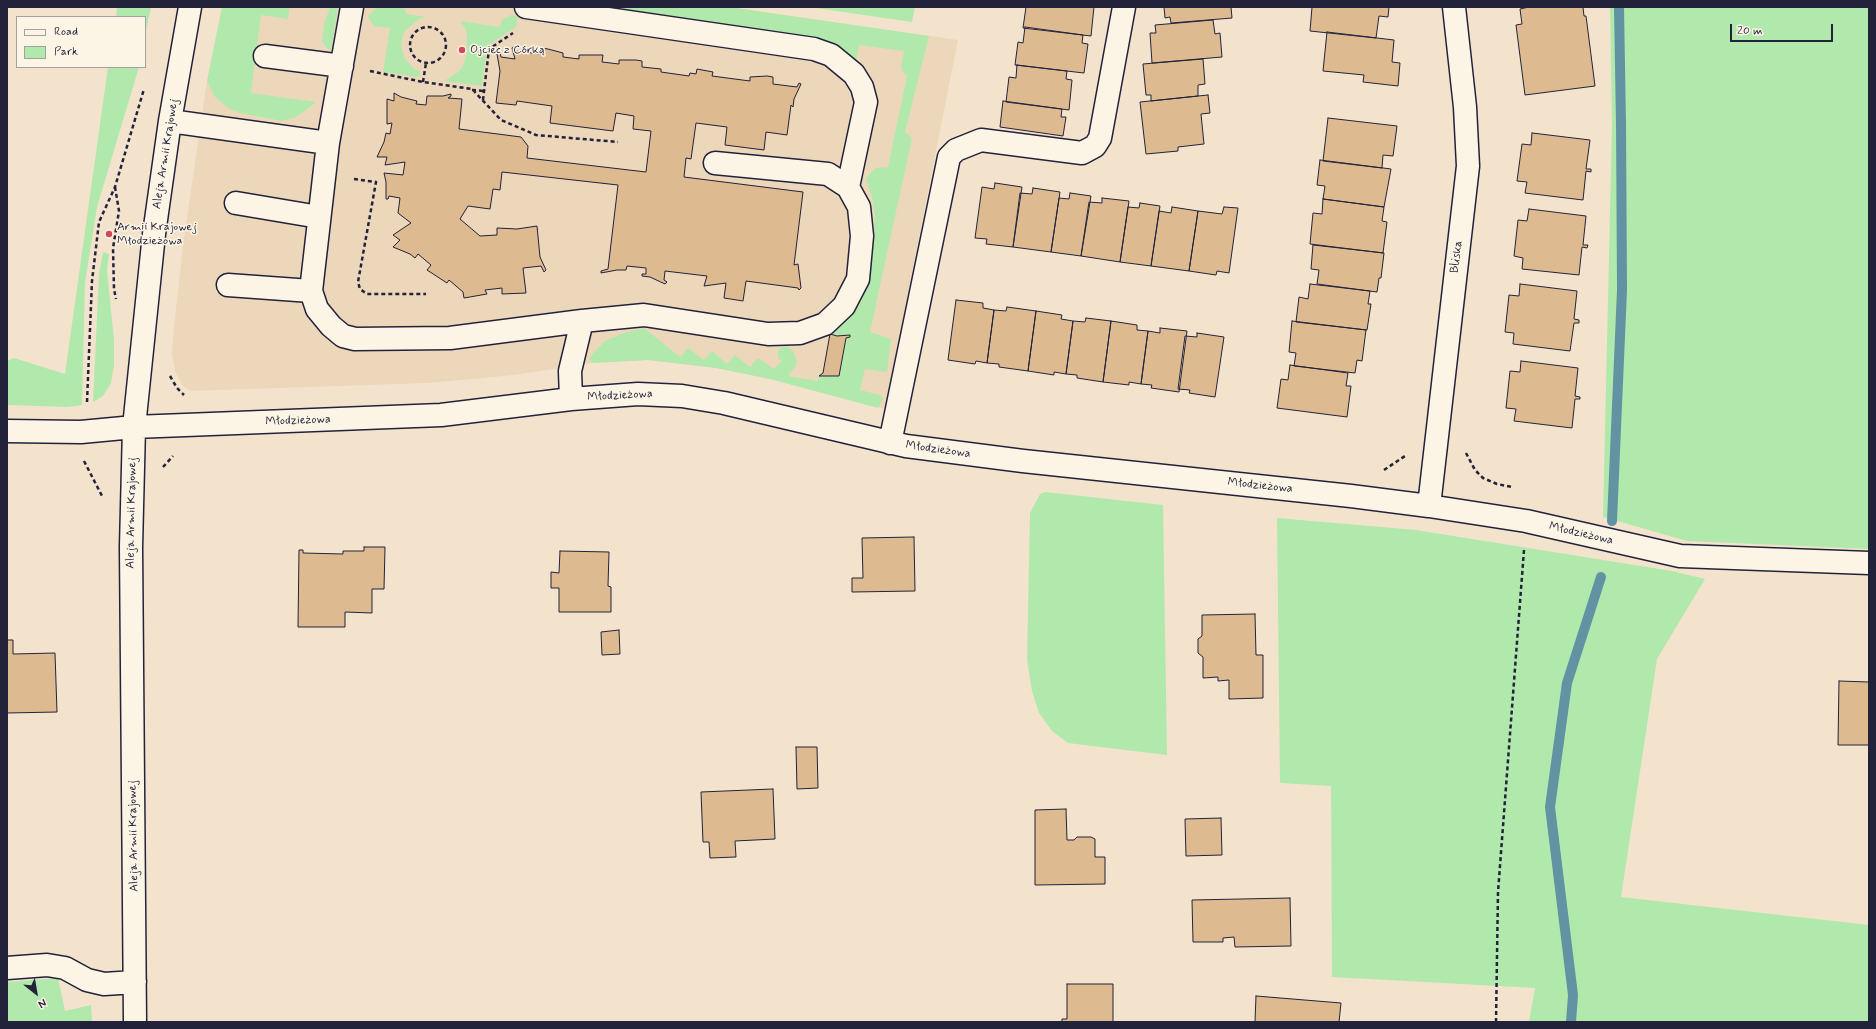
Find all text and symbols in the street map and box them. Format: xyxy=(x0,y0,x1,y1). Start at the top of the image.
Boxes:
legend xyxy=(16,16,146,68)
scale bar xyxy=(1732,16,1835,42)
text: 20 m xyxy=(1737,23,1763,39)
text: Road xyxy=(54,24,78,40)
place label: Ojciec z Córką xyxy=(470,43,545,57)
text: Park xyxy=(54,44,78,60)
marker: Ojciec z Córką xyxy=(457,45,467,55)
street label: Aleja Armii Krajowej xyxy=(150,98,182,210)
place label: Armii Krajowej Młodzieżowa xyxy=(117,220,197,248)
marker: Armii Krajowej Młodzieżowa xyxy=(104,229,114,239)
street label: Bliska xyxy=(1448,240,1466,274)
street label: Młodzieżowa xyxy=(587,387,653,405)
street label: Młodzieżowa xyxy=(265,413,331,429)
street label: Młodzieżowa xyxy=(905,438,971,462)
street label: Aleja Armii Krajowej xyxy=(124,457,140,569)
street label: Młodzieżowa xyxy=(1227,475,1293,497)
street label: Młodzieżowa xyxy=(1548,520,1614,548)
street label: Aleja Armii Krajowej xyxy=(126,780,142,892)
north arrow xyxy=(16,973,56,1013)
text: N xyxy=(35,995,49,1011)

